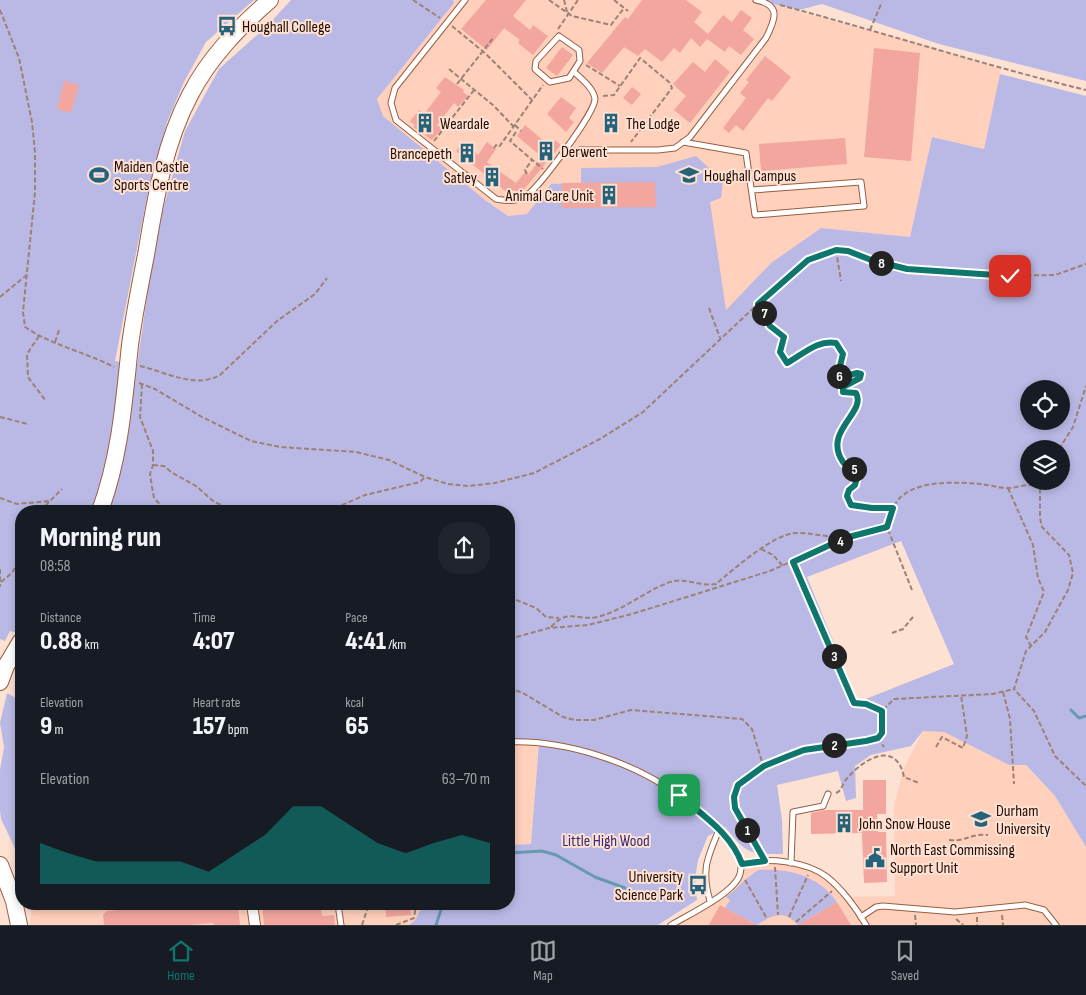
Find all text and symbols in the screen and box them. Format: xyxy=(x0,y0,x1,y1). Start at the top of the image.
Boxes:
bus stop icon: Houghall College xyxy=(216,15,238,37)
place label: Houghall College xyxy=(242,18,331,37)
building icon: Weardale xyxy=(414,112,436,134)
building icon: The Lodge xyxy=(600,112,622,134)
place label: Weardale xyxy=(440,115,489,134)
place label: The Lodge xyxy=(626,115,680,134)
building icon: Derwent xyxy=(535,140,557,162)
building icon: Brancepeth xyxy=(456,142,478,164)
place label: Derwent xyxy=(561,143,607,162)
place label: Brancepeth xyxy=(390,145,452,164)
place label: Maiden Castle Sports Centre xyxy=(114,158,189,195)
sports icon: Maiden Castle Sports Centre xyxy=(88,164,110,186)
school or university icon: Houghall Campus xyxy=(678,164,700,186)
building icon: Satley xyxy=(481,166,503,188)
place label: Houghall Campus xyxy=(704,167,797,186)
place label: Satley xyxy=(444,169,477,188)
building icon: Animal Care Unit xyxy=(598,184,620,206)
place label: Animal Care Unit xyxy=(504,187,594,206)
pin: 8 xyxy=(868,250,894,276)
text: 8 xyxy=(878,255,885,272)
pin xyxy=(989,255,1031,297)
icon: check xyxy=(996,262,1024,290)
pin: 7 xyxy=(752,300,776,326)
text: 7 xyxy=(761,305,768,322)
pin: 6 xyxy=(826,364,852,388)
text: 6 xyxy=(836,368,843,385)
map controls xyxy=(1020,380,1070,490)
button: locate xyxy=(1020,380,1070,430)
button: layers xyxy=(1020,440,1070,490)
pin: 5 xyxy=(842,456,866,482)
text: 5 xyxy=(851,461,858,478)
text: Morning run xyxy=(40,521,161,554)
button: share xyxy=(438,522,490,574)
pin: 4 xyxy=(828,528,852,554)
text: 4 xyxy=(837,533,844,550)
text: 08:58 xyxy=(40,557,71,576)
text: Distance xyxy=(40,609,81,626)
text: Time xyxy=(193,609,216,626)
text: Pace xyxy=(345,609,368,626)
text: 0.88 xyxy=(40,626,82,657)
text: 4:07 xyxy=(193,626,234,657)
text: 4:41 xyxy=(345,626,386,657)
text: km xyxy=(82,636,99,653)
text: /km xyxy=(386,636,406,653)
pin: 3 xyxy=(822,644,846,668)
text: 3 xyxy=(831,648,838,665)
text: Elevation xyxy=(40,694,83,711)
text: Heart rate xyxy=(193,694,240,711)
text: kcal xyxy=(345,694,364,711)
text: 9 xyxy=(40,711,52,742)
text: 157 xyxy=(193,711,226,742)
text: 65 xyxy=(345,711,369,742)
text: m xyxy=(52,721,63,738)
text: bpm xyxy=(226,721,248,738)
pin: 2 xyxy=(822,732,846,758)
text: 2 xyxy=(831,737,838,754)
text: Elevation xyxy=(40,770,89,789)
text: 63–70 m xyxy=(442,770,490,789)
pin xyxy=(658,774,700,816)
icon: arrive xyxy=(665,781,693,809)
place label: Durham University xyxy=(996,802,1050,839)
school or university icon: Durham University xyxy=(970,808,992,830)
building icon: John Snow House xyxy=(833,812,855,834)
place label: John Snow House xyxy=(858,815,951,834)
pin: 1 xyxy=(734,818,760,842)
text: 1 xyxy=(745,822,750,839)
park label: Little High Wood xyxy=(562,832,650,851)
place label: North East Commissing Support Unit xyxy=(890,841,1015,878)
public building icon: North East Commissing Support Unit xyxy=(864,847,886,869)
place label: University Science Park xyxy=(615,868,683,905)
bus stop icon: University Science Park xyxy=(687,874,709,896)
tab: Home xyxy=(167,937,195,984)
tab: Map xyxy=(529,937,557,984)
tab: Saved xyxy=(891,937,919,984)

